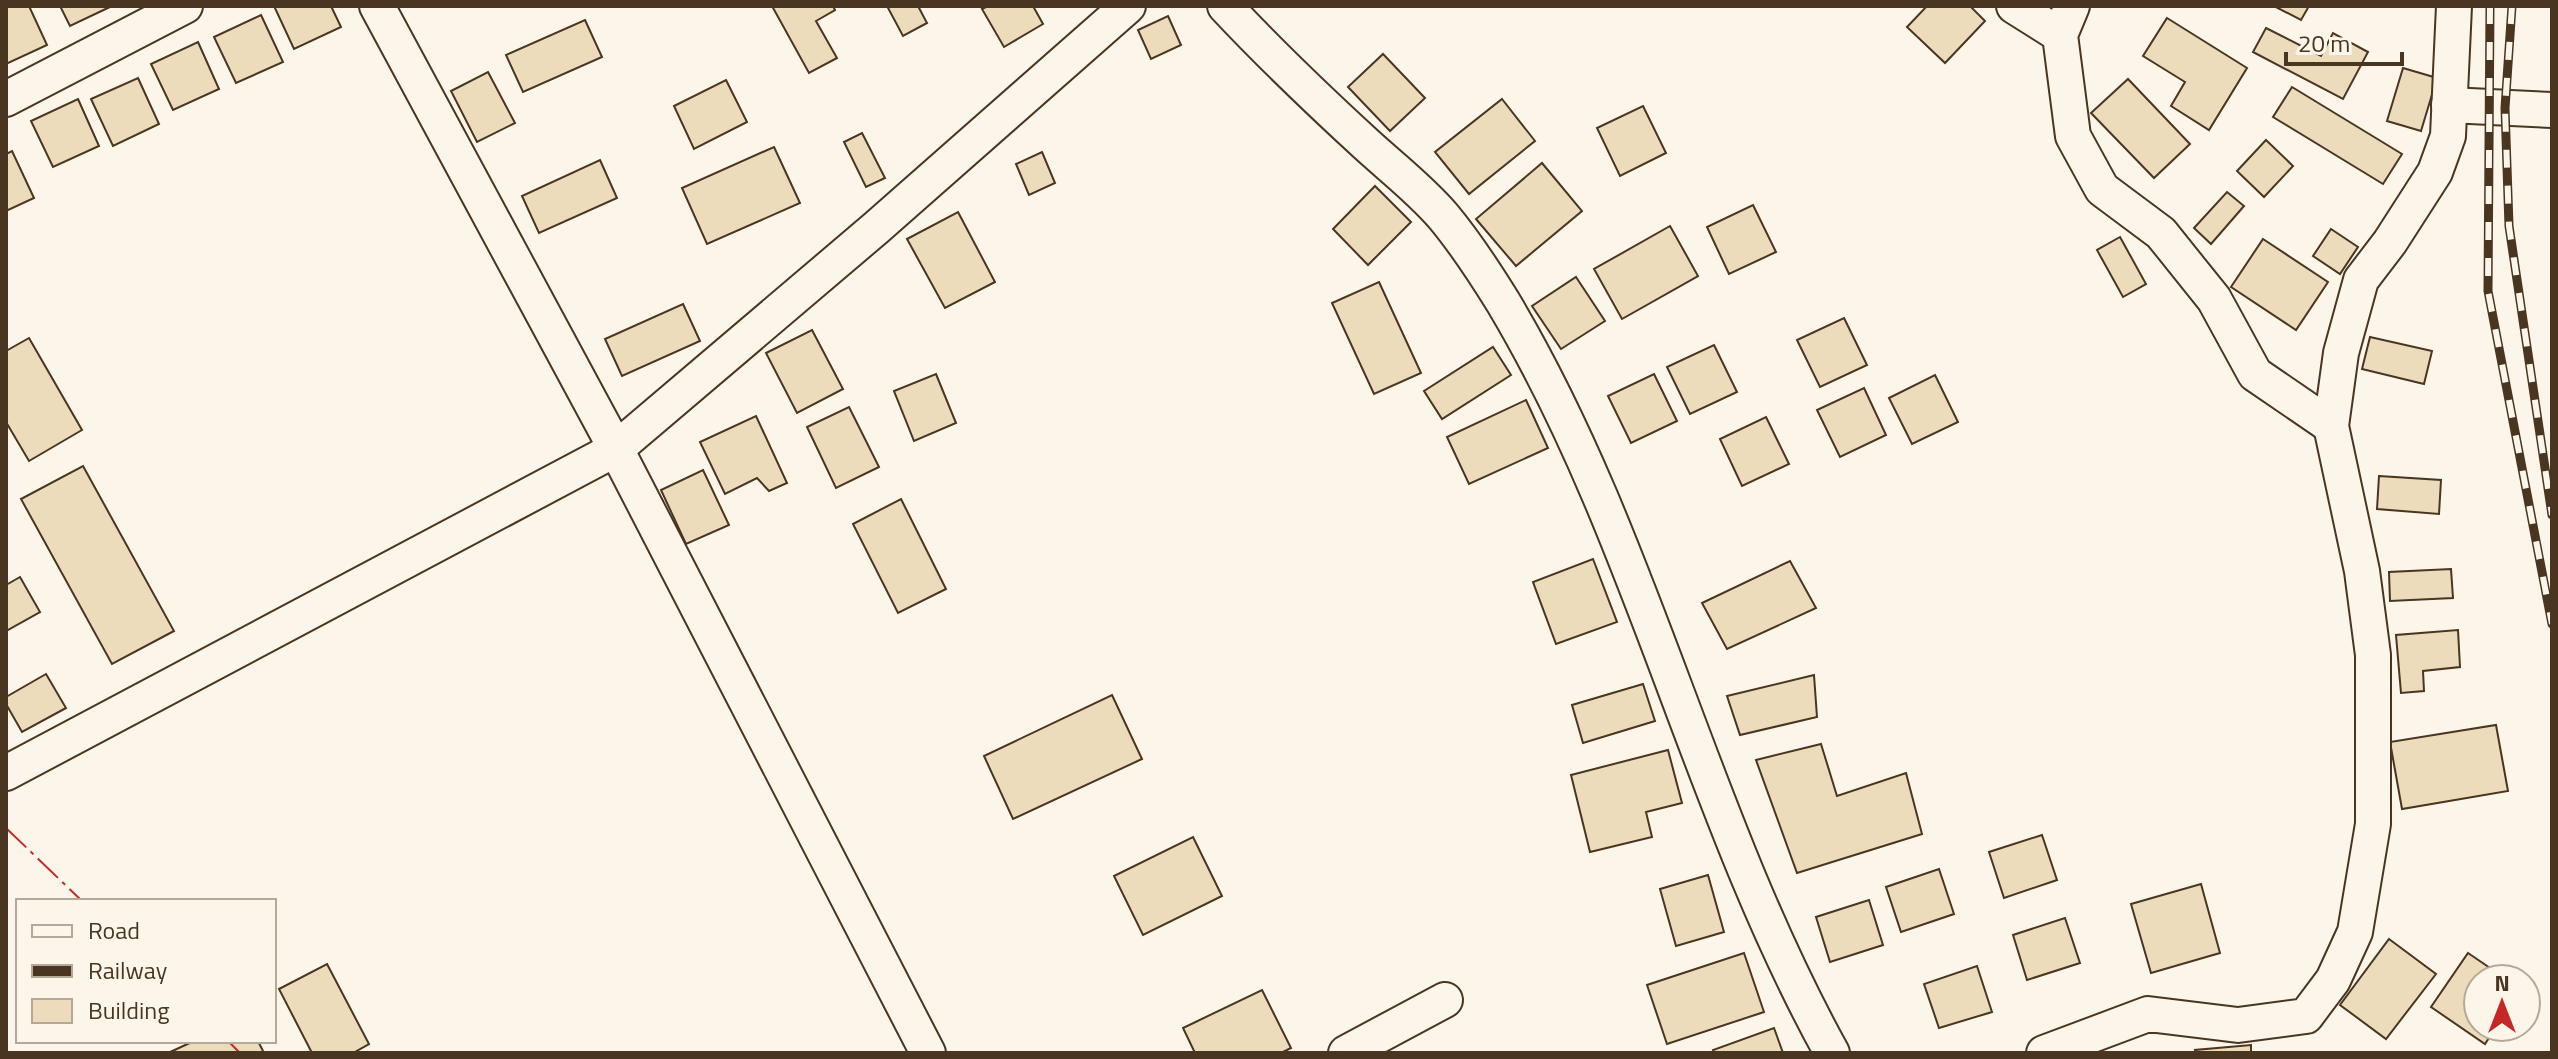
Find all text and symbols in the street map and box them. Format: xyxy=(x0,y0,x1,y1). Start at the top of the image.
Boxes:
scale bar xyxy=(2286,16,2402,66)
text: 20 m xyxy=(2298,25,2350,61)
legend xyxy=(16,899,276,1043)
text: Road xyxy=(88,912,140,948)
text: Railway xyxy=(88,952,168,988)
north arrow xyxy=(2462,963,2542,1043)
text: N xyxy=(2494,966,2510,1000)
text: Building xyxy=(88,992,170,1028)

